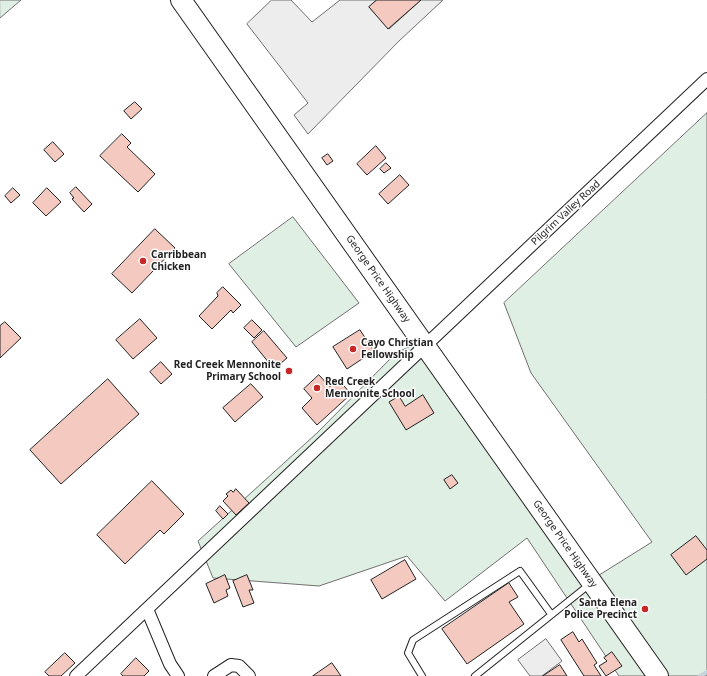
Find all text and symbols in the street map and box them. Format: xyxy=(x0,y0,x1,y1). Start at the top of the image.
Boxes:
street label: Pilgrim Valley Road xyxy=(529,178,603,248)
street label: George Price Highway xyxy=(343,233,413,325)
place label: Carribbean Chicken xyxy=(151,249,206,272)
marker: Carribbean Chicken xyxy=(138,256,148,266)
place label: Cayo Christian Fellowship xyxy=(361,337,433,360)
marker: Cayo Christian Fellowship xyxy=(348,344,358,354)
place label: Red Creek Mennonite Primary School xyxy=(174,359,281,382)
marker: Red Creek Mennonite Primary School xyxy=(284,366,294,376)
place label: Red Creek Mennonite School xyxy=(325,376,415,400)
marker: Red Creek Mennonite School xyxy=(312,383,322,393)
street label: George Price Highway xyxy=(530,498,600,590)
place label: Santa Elena Police Precinct xyxy=(564,597,637,620)
marker: Santa Elena Police Precinct xyxy=(640,604,650,614)

